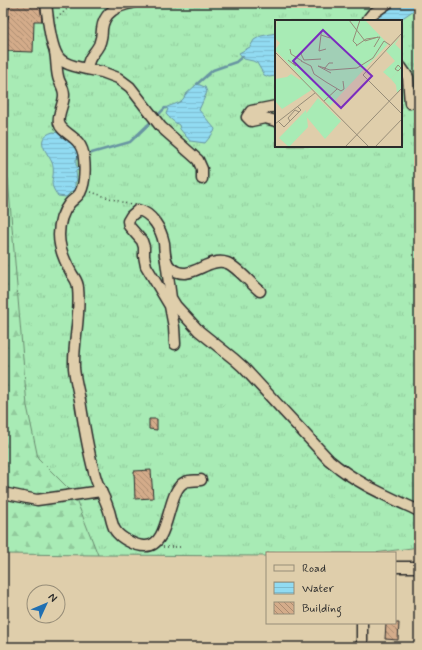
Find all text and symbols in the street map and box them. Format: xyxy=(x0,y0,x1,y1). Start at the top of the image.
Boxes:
inset map xyxy=(275,20,402,147)
legend xyxy=(266,552,396,624)
text: Road xyxy=(302,561,326,577)
text: Water xyxy=(302,581,334,597)
north arrow xyxy=(26,584,66,624)
text: N xyxy=(45,590,60,605)
text: Building xyxy=(302,601,342,618)

